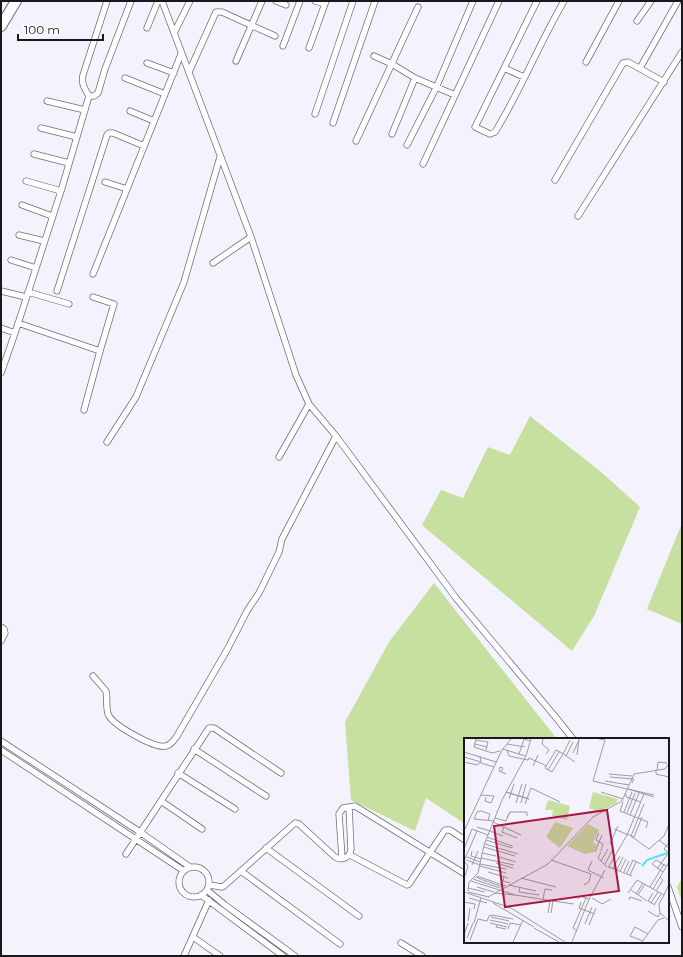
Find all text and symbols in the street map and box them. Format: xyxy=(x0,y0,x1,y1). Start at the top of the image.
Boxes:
scale bar xyxy=(18,16,103,42)
text: 100 m xyxy=(24,22,60,37)
inset map xyxy=(464,738,669,943)

